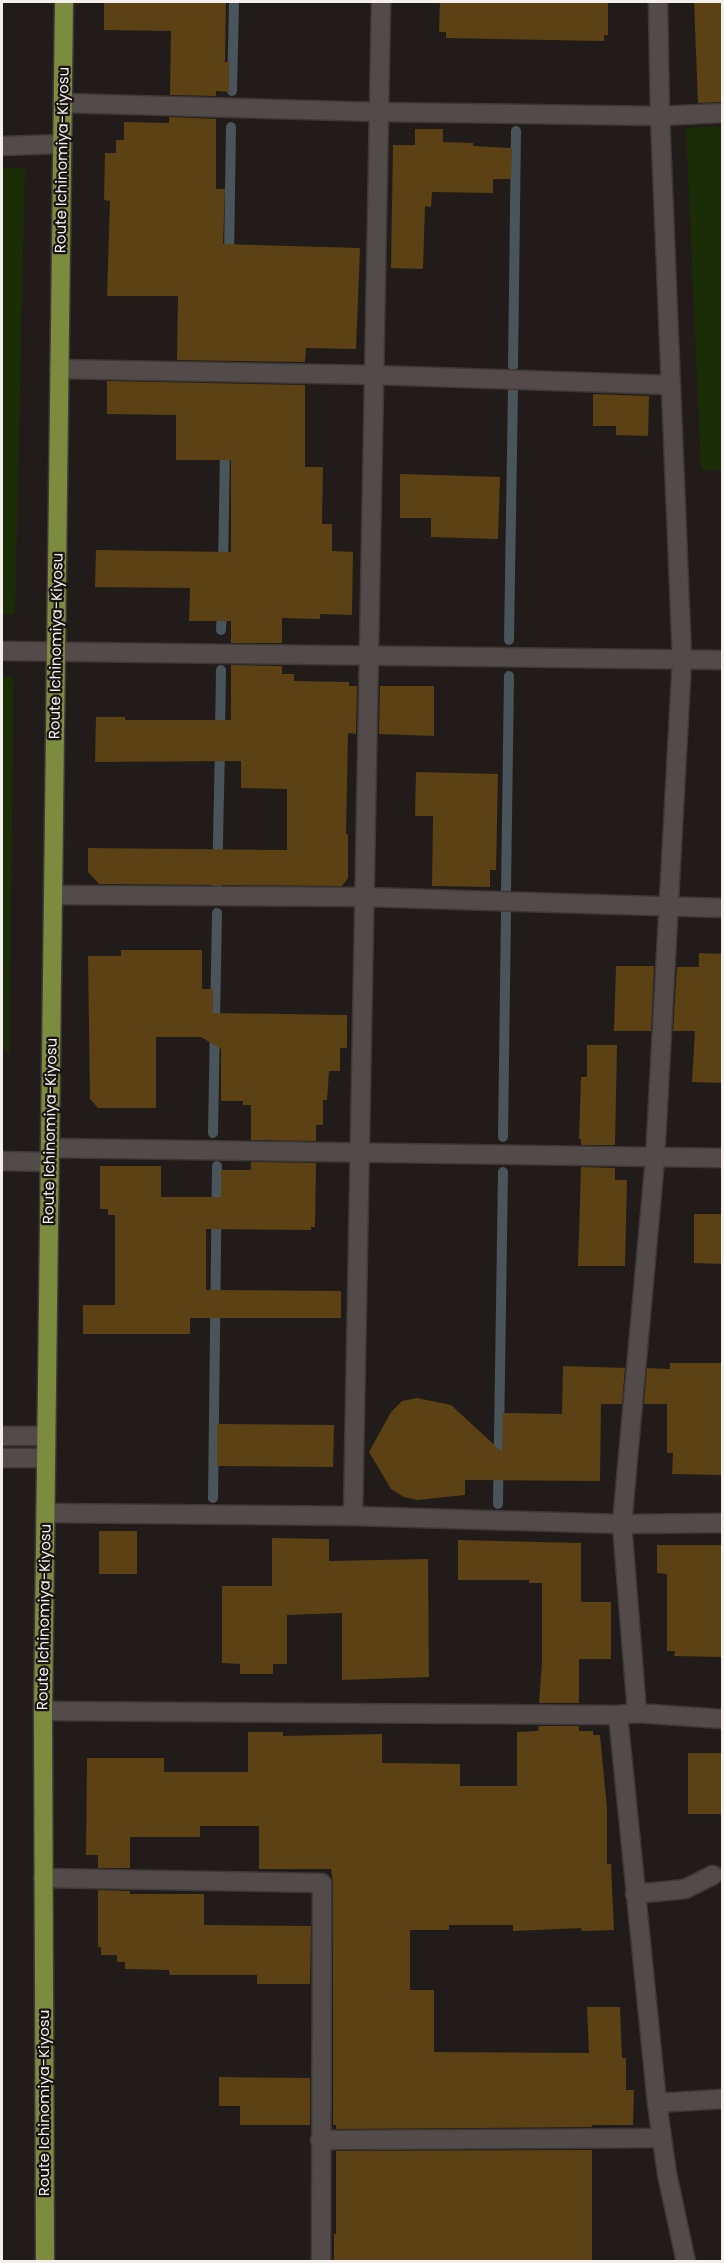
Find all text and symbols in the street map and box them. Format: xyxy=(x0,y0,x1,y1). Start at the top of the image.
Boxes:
street label: Route Ichinomiya-Kiyosu xyxy=(49,67,74,253)
street label: Route Ichinomiya-Kiyosu xyxy=(43,553,68,739)
street label: Route Ichinomiya-Kiyosu xyxy=(37,1038,62,1224)
street label: Route Ichinomiya-Kiyosu xyxy=(31,1524,56,1710)
street label: Route Ichinomiya-Kiyosu xyxy=(33,2010,54,2196)

